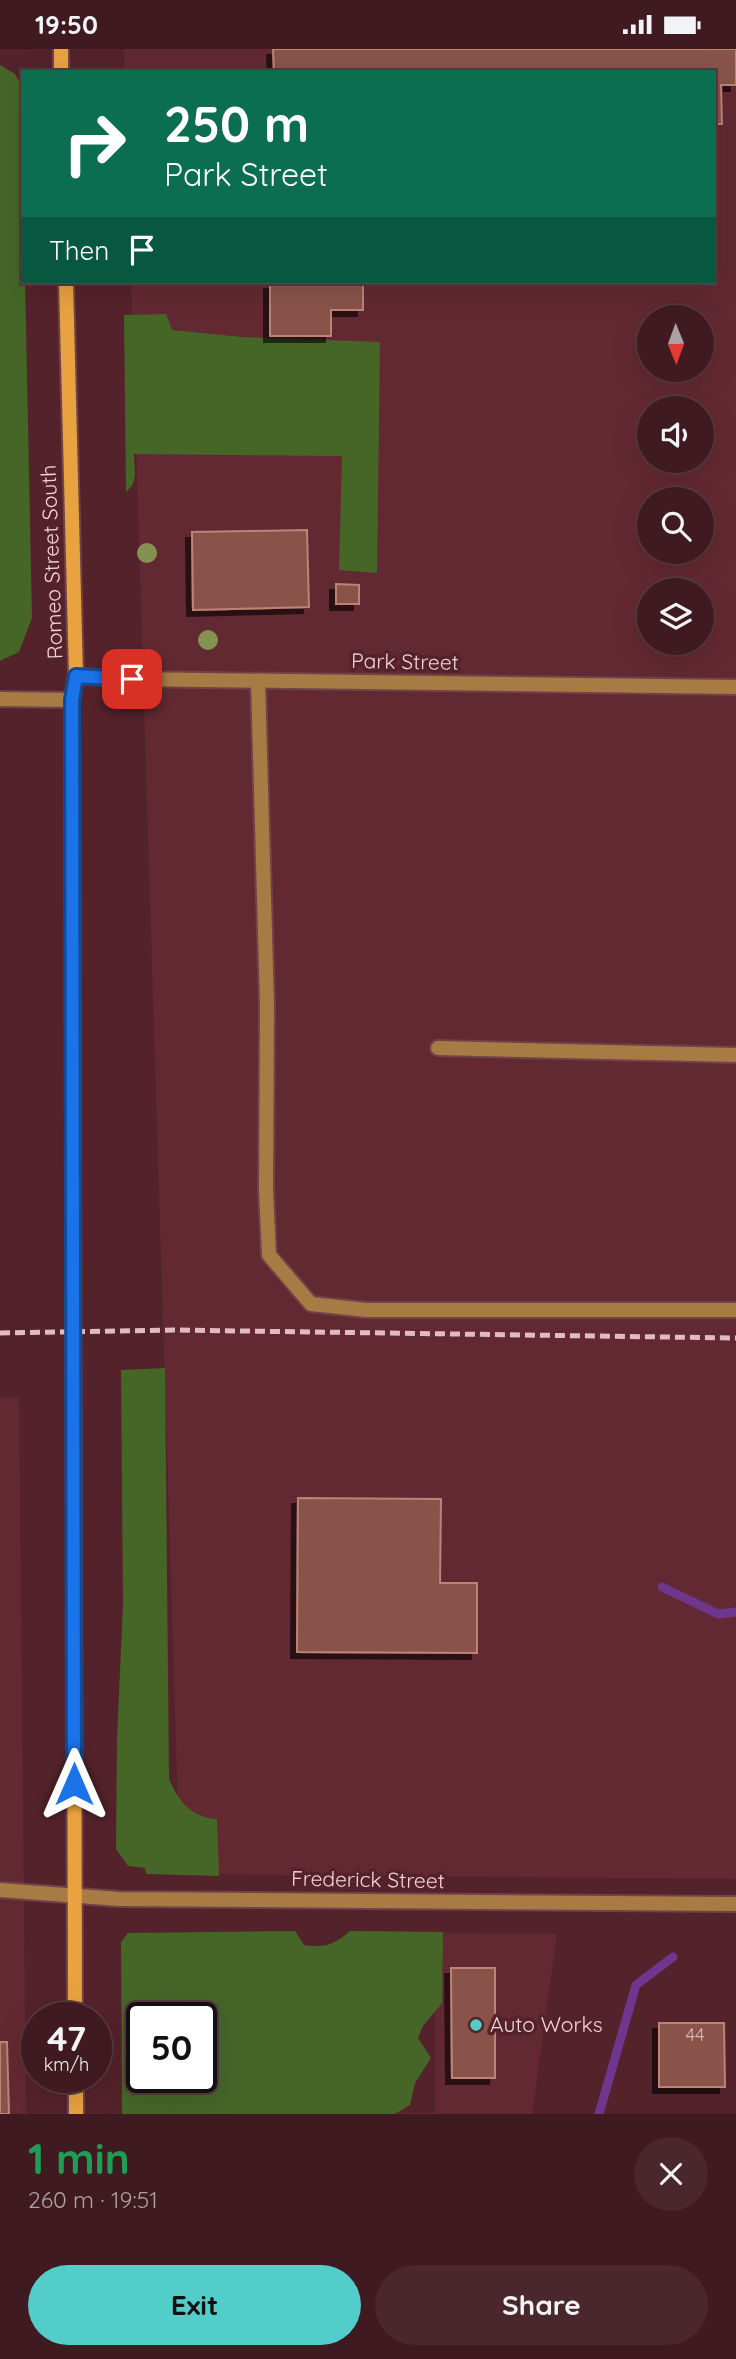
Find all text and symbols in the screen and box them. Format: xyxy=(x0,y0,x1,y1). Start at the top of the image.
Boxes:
text: 19:50 xyxy=(35,8,98,41)
text: 250 m xyxy=(164,93,309,154)
icon: right xyxy=(49,98,140,189)
text: Park Street xyxy=(164,154,328,194)
icon: arrive xyxy=(123,231,161,269)
text: Then xyxy=(49,234,109,267)
north arrow xyxy=(637,305,714,381)
map controls xyxy=(637,305,714,655)
button: sound xyxy=(637,396,714,473)
street label: Romeo Street South xyxy=(35,464,67,660)
button: search xyxy=(637,487,714,564)
button: layers xyxy=(637,578,714,655)
street label: Park Street xyxy=(351,647,459,675)
pin xyxy=(102,649,162,709)
icon: arrive xyxy=(113,660,151,698)
position arrow xyxy=(37,1747,111,1821)
street label: Frederick Street xyxy=(291,1865,445,1893)
speed limit sign: 50 xyxy=(126,2002,217,2093)
place label: Auto Works xyxy=(490,2011,602,2037)
text: 47 xyxy=(47,2016,86,2060)
marker: Auto Works xyxy=(468,2017,484,2033)
house number: 44 xyxy=(686,2023,704,2046)
text: km/h xyxy=(44,2053,89,2076)
text: 1 min xyxy=(28,2132,130,2185)
button: close xyxy=(634,2137,708,2211)
text: 260 m · 19:51 xyxy=(28,2185,158,2214)
button: Exit xyxy=(28,2265,361,2345)
button: Share xyxy=(375,2265,708,2345)

